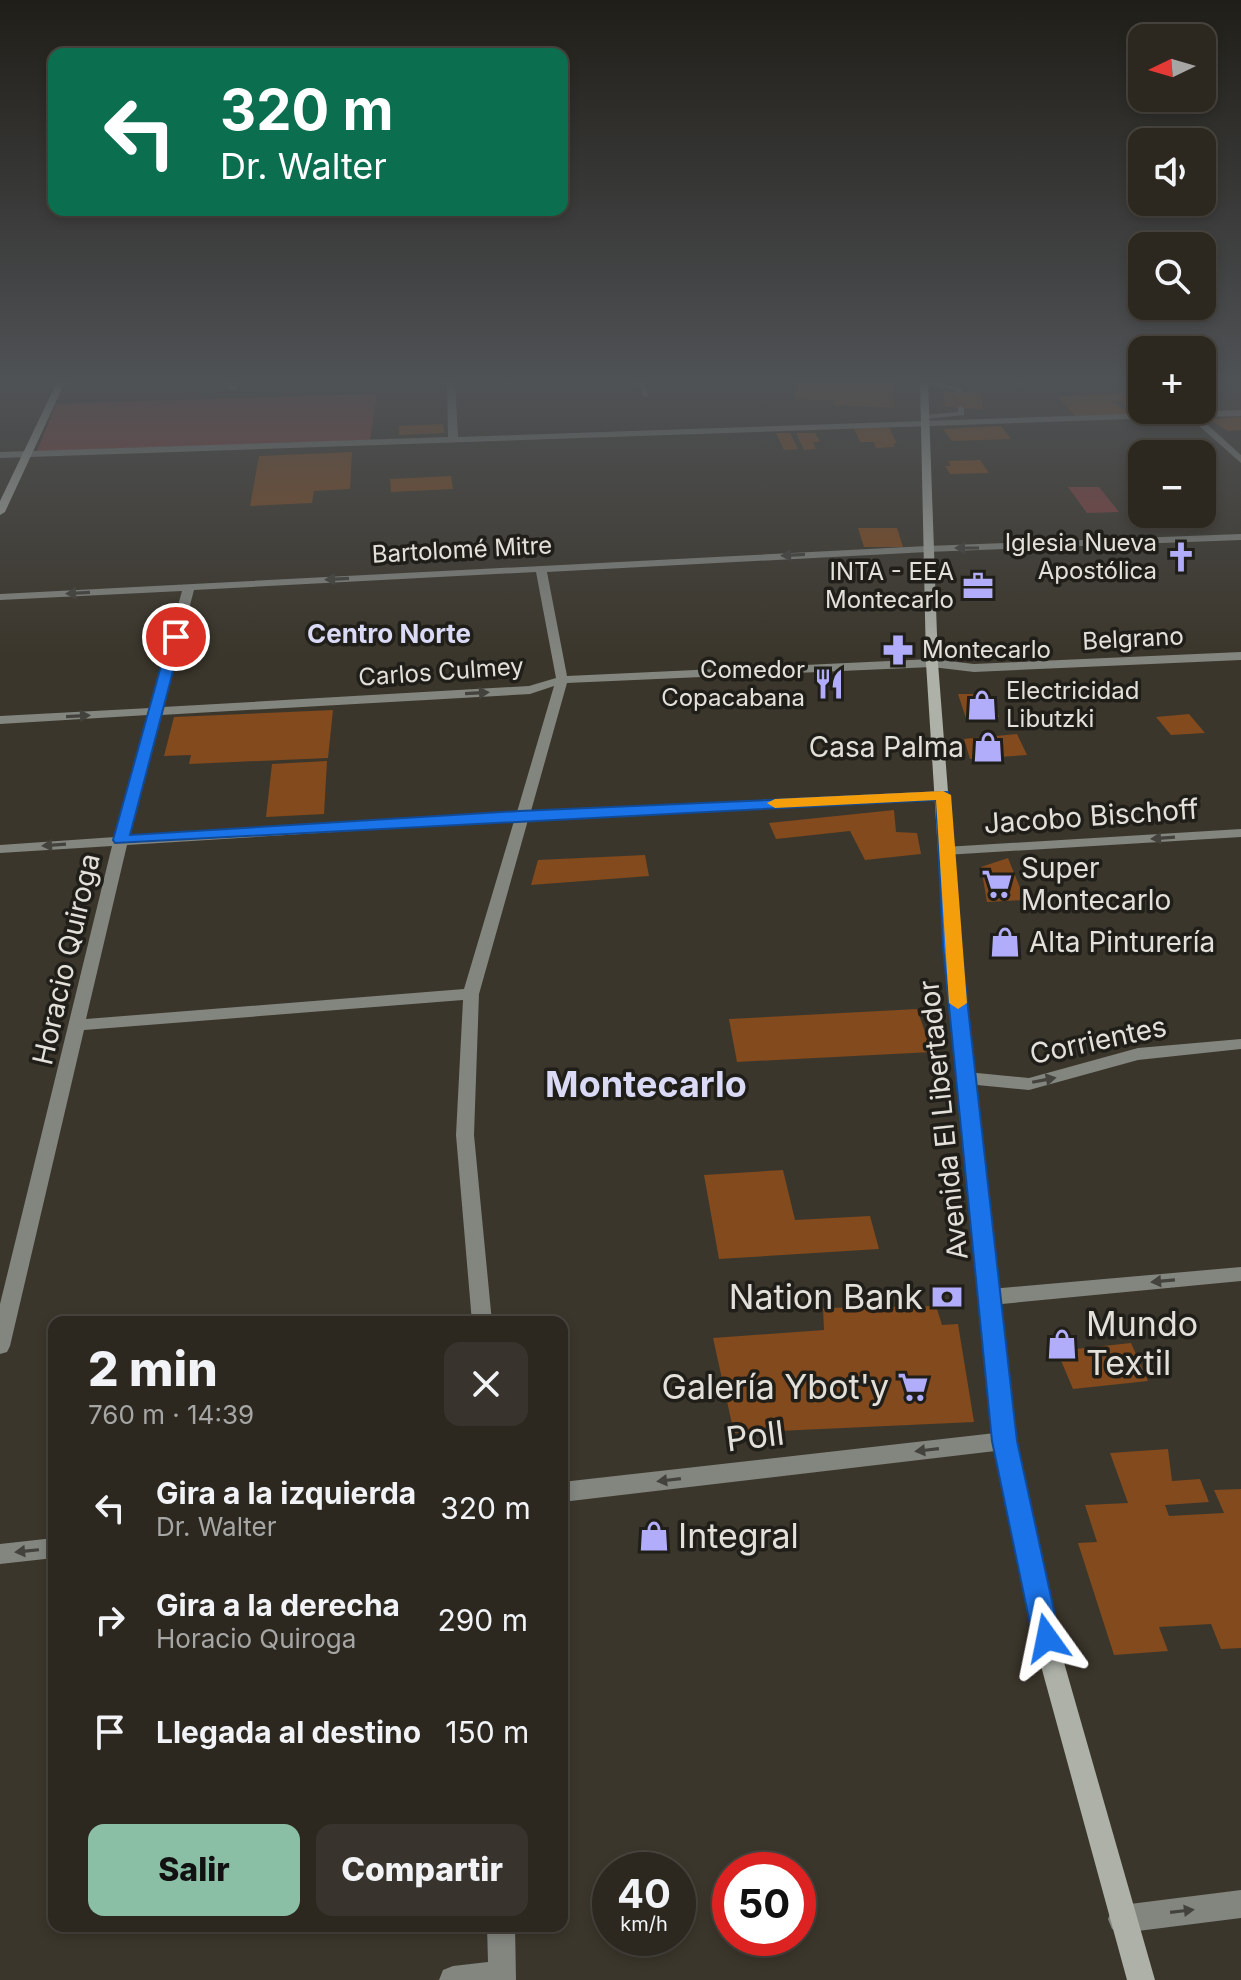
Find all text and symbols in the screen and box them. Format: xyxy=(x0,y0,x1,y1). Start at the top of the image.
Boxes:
north arrow xyxy=(1128,24,1216,112)
map controls xyxy=(1128,24,1216,528)
text: 320 m xyxy=(220,76,394,144)
icon: left xyxy=(88,80,192,184)
button: sound xyxy=(1128,128,1216,216)
text: Dr. Walter xyxy=(220,144,387,188)
button: search xyxy=(1128,232,1216,320)
button: + xyxy=(1128,336,1216,424)
button: − xyxy=(1128,440,1216,528)
place label: Iglesia Nueva Apostólica xyxy=(1005,528,1157,585)
street label: Bartolomé Mitre xyxy=(371,530,553,569)
church icon: Iglesia Nueva Apostólica xyxy=(1164,540,1198,574)
one-way arrow xyxy=(954,542,979,555)
one-way arrow xyxy=(780,549,805,562)
place label: INTA - EEA Montecarlo xyxy=(825,557,954,614)
office icon: INTA - EEA Montecarlo xyxy=(961,569,995,603)
one-way arrow xyxy=(324,573,349,586)
one-way arrow xyxy=(65,586,90,599)
pin xyxy=(142,603,210,671)
icon: arrive xyxy=(154,615,198,659)
district label: Centro Norte xyxy=(307,618,471,649)
street label: Belgrano xyxy=(1082,621,1184,656)
pharmacy icon: Montecarlo xyxy=(881,633,915,667)
place label: Montecarlo xyxy=(922,635,1051,664)
street label: Carlos Culmey xyxy=(357,651,525,692)
place label: Comedor Copacabana xyxy=(661,655,805,712)
restaurant icon: Comedor Copacabana xyxy=(812,667,846,701)
place label: Electricidad Libutzki xyxy=(1006,676,1139,733)
one-way arrow xyxy=(465,686,490,699)
shop icon: Electricidad Libutzki xyxy=(965,688,999,722)
one-way arrow xyxy=(66,710,91,723)
place label: Casa Palma xyxy=(809,730,964,764)
shop icon: Casa Palma xyxy=(971,730,1005,764)
street label: Jacobo Bischoff xyxy=(982,792,1200,840)
one-way arrow xyxy=(1150,832,1175,845)
one-way arrow xyxy=(42,839,67,852)
street label: Horacio Quiroga xyxy=(25,850,107,1068)
place label: Super Montecarlo xyxy=(1021,851,1171,917)
supermarket icon: Super Montecarlo xyxy=(980,867,1014,901)
shop icon: Alta Pinturería xyxy=(988,925,1022,959)
place label: Alta Pinturería xyxy=(1029,925,1215,959)
street label: Avenida El Libertador xyxy=(911,978,975,1262)
street label: Corrientes xyxy=(1027,1009,1169,1071)
district label: Montecarlo xyxy=(545,1062,747,1106)
one-way arrow xyxy=(1032,1074,1057,1086)
one-way arrow xyxy=(1150,1275,1175,1288)
place label: Nation Bank xyxy=(729,1276,923,1317)
bank icon: Nation Bank xyxy=(930,1280,964,1314)
place label: Mundo Textil xyxy=(1086,1303,1198,1383)
shop icon: Mundo Textil xyxy=(1045,1327,1079,1361)
text: 2 min xyxy=(88,1339,218,1398)
button: close xyxy=(444,1342,528,1426)
place label: Galería Ybot'y xyxy=(662,1366,889,1407)
supermarket icon: Galería Ybot'y xyxy=(896,1370,930,1404)
text: 760 m · 14:39 xyxy=(88,1399,254,1430)
street label: Poll xyxy=(723,1412,786,1459)
one-way arrow xyxy=(914,1444,939,1457)
one-way arrow xyxy=(656,1473,681,1486)
text: Gira a la izquierda xyxy=(156,1475,416,1511)
icon: left xyxy=(88,1486,132,1530)
text: 320 m xyxy=(440,1490,531,1526)
text: Dr. Walter xyxy=(156,1511,277,1542)
place label: Integral xyxy=(678,1515,799,1556)
shop icon: Integral xyxy=(637,1519,671,1553)
one-way arrow xyxy=(14,1545,39,1558)
text: Gira a la derecha xyxy=(156,1587,400,1623)
position arrow xyxy=(1005,1596,1089,1680)
icon: right xyxy=(88,1598,132,1642)
text: 290 m xyxy=(437,1602,528,1638)
text: Horacio Quiroga xyxy=(156,1623,356,1654)
icon: arrive xyxy=(88,1710,132,1754)
text: Llegada al destino xyxy=(156,1714,421,1750)
text: 150 m xyxy=(445,1714,529,1750)
button: Salir xyxy=(88,1824,300,1916)
button: Compartir xyxy=(316,1824,528,1916)
speed limit sign: 50 xyxy=(712,1852,816,1956)
text: 40 xyxy=(617,1869,671,1918)
one-way arrow xyxy=(1169,1905,1194,1918)
text: km/h xyxy=(620,1912,668,1936)

